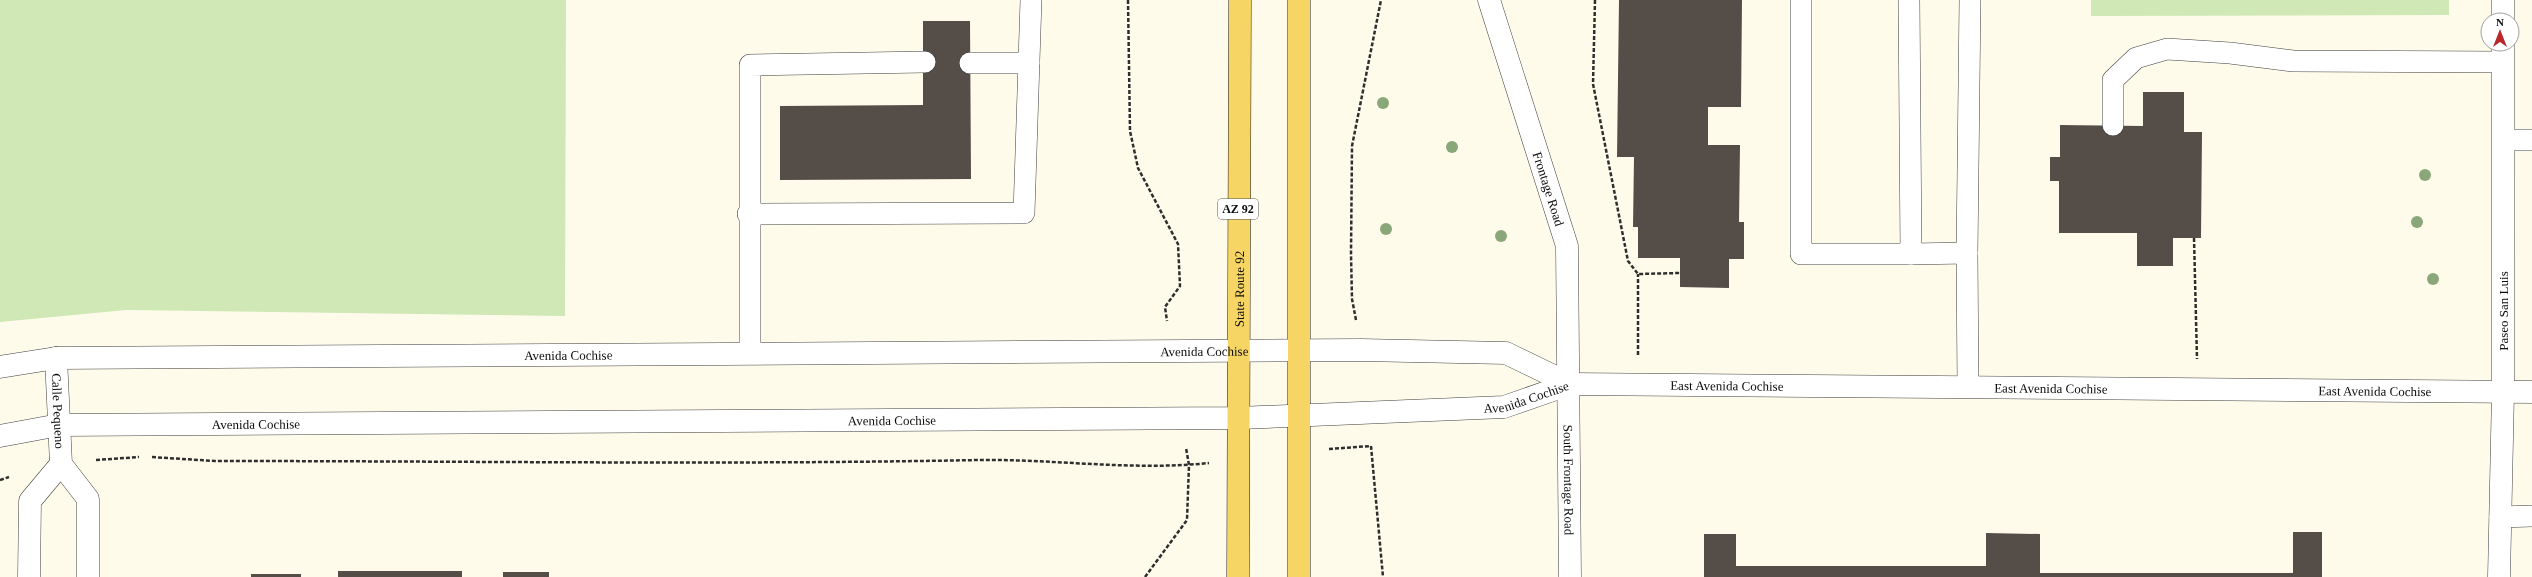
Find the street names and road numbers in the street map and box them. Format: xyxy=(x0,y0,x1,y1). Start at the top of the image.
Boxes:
street label: Frontage Road xyxy=(1530,150,1567,228)
road number: AZ 92 xyxy=(1218,199,1258,219)
street label: State Route 92 xyxy=(1232,251,1247,327)
street label: Paseo San Luis xyxy=(2496,271,2511,351)
street label: Avenida Cochise xyxy=(1160,344,1249,359)
street label: Avenida Cochise xyxy=(524,348,613,363)
street label: Calle Pequeno xyxy=(49,373,67,449)
street label: Avenida Cochise xyxy=(1483,378,1571,416)
street label: East Avenida Cochise xyxy=(1670,378,1784,394)
street label: East Avenida Cochise xyxy=(1994,381,2108,396)
street label: East Avenida Cochise xyxy=(2318,383,2432,399)
street label: Avenida Cochise xyxy=(848,413,936,428)
street label: Avenida Cochise xyxy=(212,417,300,432)
street label: South Frontage Road xyxy=(1561,425,1577,536)

